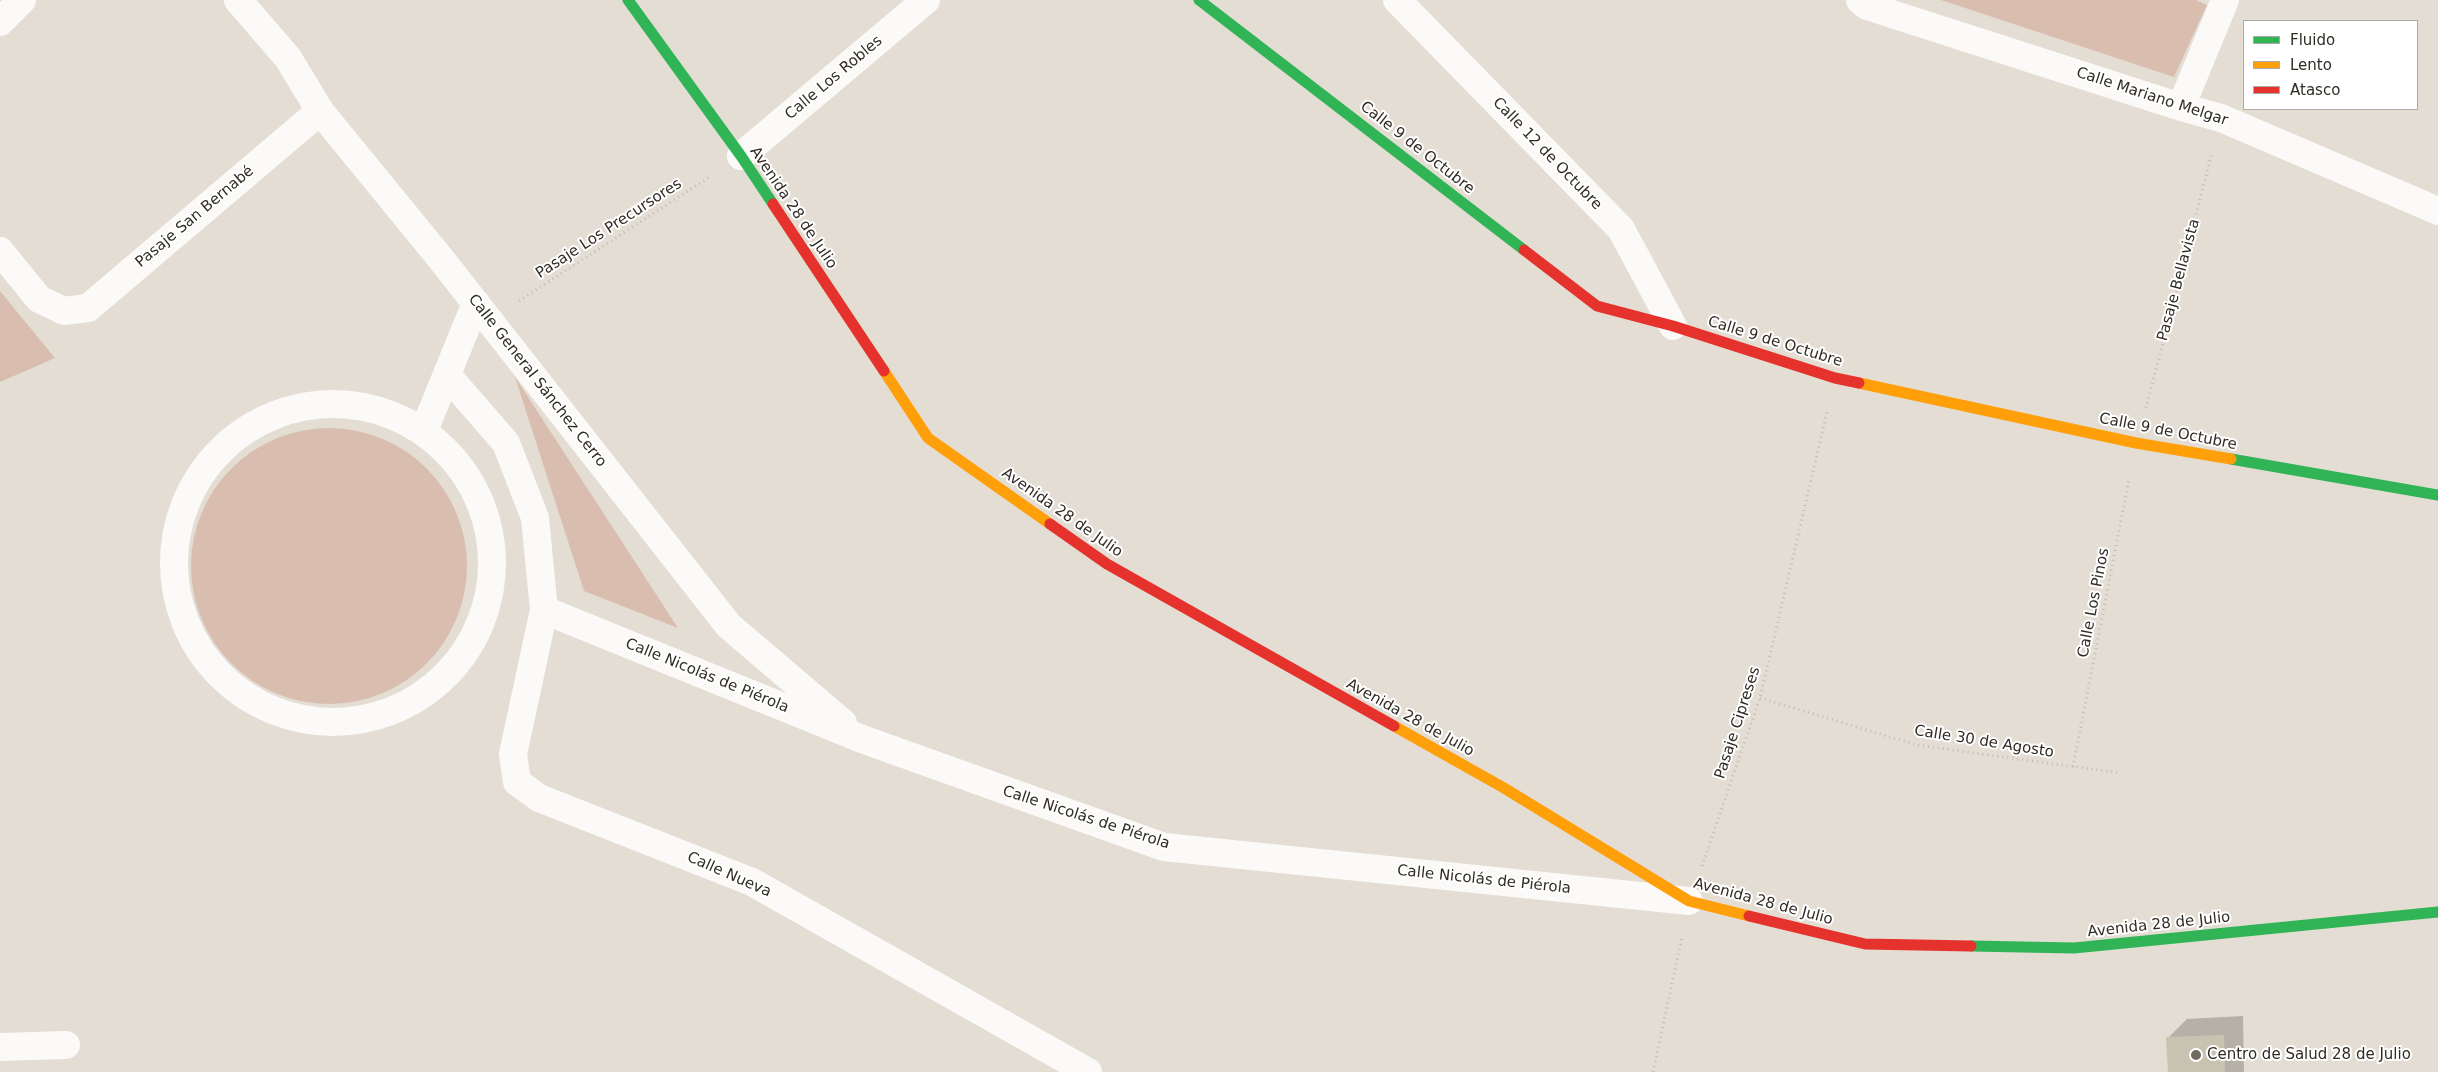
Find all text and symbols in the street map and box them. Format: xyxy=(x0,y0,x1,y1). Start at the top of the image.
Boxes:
legend xyxy=(2243,20,2418,110)
text: Fluido xyxy=(2290,31,2335,49)
street label: Calle Los Robles xyxy=(782,32,886,124)
text: Lento xyxy=(2290,56,2332,74)
street label: Calle Mariano Melgar xyxy=(2074,64,2230,130)
text: Atasco xyxy=(2290,81,2340,99)
street label: Calle 12 de Octubre xyxy=(1489,94,1605,214)
street label: Calle 9 de Octubre xyxy=(1356,98,1478,198)
street label: Avenida 28 de Julio xyxy=(745,144,841,272)
street label: Pasaje San Bernabé xyxy=(132,162,258,272)
street label: Pasaje Los Precursores xyxy=(533,175,685,283)
street label: Pasaje Bellavista xyxy=(2154,217,2204,343)
street label: Calle General Sánchez Cerro xyxy=(464,291,610,471)
street label: Calle 9 de Octubre xyxy=(1705,313,1845,371)
street label: Calle 9 de Octubre xyxy=(2098,410,2238,454)
street label: Avenida 28 de Julio xyxy=(998,464,1126,562)
street label: Calle Los Pinos xyxy=(2075,547,2113,659)
street label: Calle Nicolás de Piérola xyxy=(623,635,791,717)
street label: Pasaje Cipreses xyxy=(1711,665,1765,781)
street label: Avenida 28 de Julio xyxy=(1343,675,1477,761)
street label: Calle 30 de Agosto xyxy=(1913,722,2055,762)
street label: Calle Nicolás de Piérola xyxy=(1000,782,1172,854)
street label: Calle Nueva xyxy=(684,848,774,902)
street label: Calle Nicolás de Piérola xyxy=(1396,862,1572,898)
street label: Avenida 28 de Julio xyxy=(1691,875,1835,929)
street label: Avenida 28 de Julio xyxy=(2087,909,2231,941)
place label: Centro de Salud 28 de Julio xyxy=(2207,1046,2411,1064)
marker: Centro de Salud 28 de Julio xyxy=(2189,1048,2203,1062)

